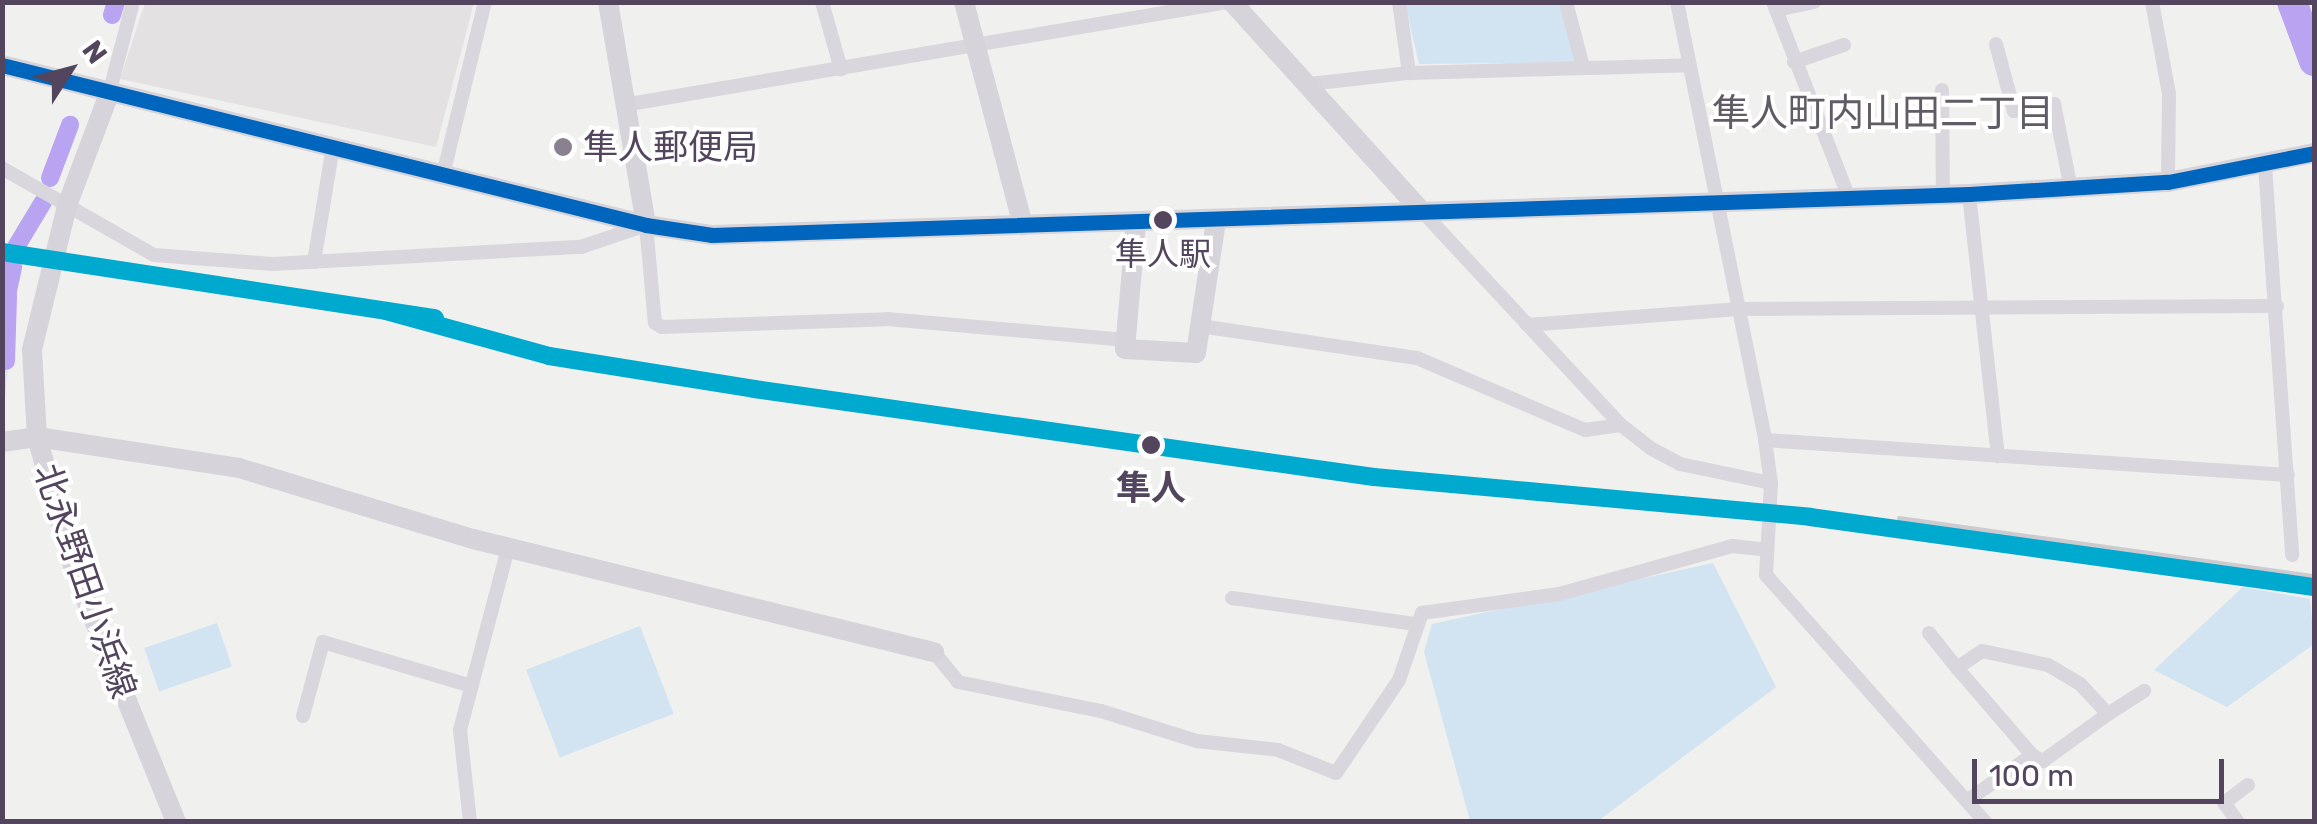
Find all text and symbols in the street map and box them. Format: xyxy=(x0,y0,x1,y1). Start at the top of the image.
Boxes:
north arrow xyxy=(20,20,120,120)
text: N xyxy=(75,34,114,70)
district label: 隼人町内山田二丁目 xyxy=(1712,91,2054,137)
place label: 隼人郵便局 xyxy=(583,126,758,168)
marker: 隼人郵便局 xyxy=(552,136,574,158)
marker: 隼人駅 xyxy=(1153,210,1173,230)
place label: 隼人駅 xyxy=(1115,235,1211,273)
marker: 隼人 xyxy=(1134,428,1168,462)
street label: 北永野田小浜線 xyxy=(25,458,145,704)
place label: 隼人 xyxy=(1116,467,1186,509)
scale bar xyxy=(1977,739,2230,801)
text: 100 m xyxy=(1989,758,2074,794)

